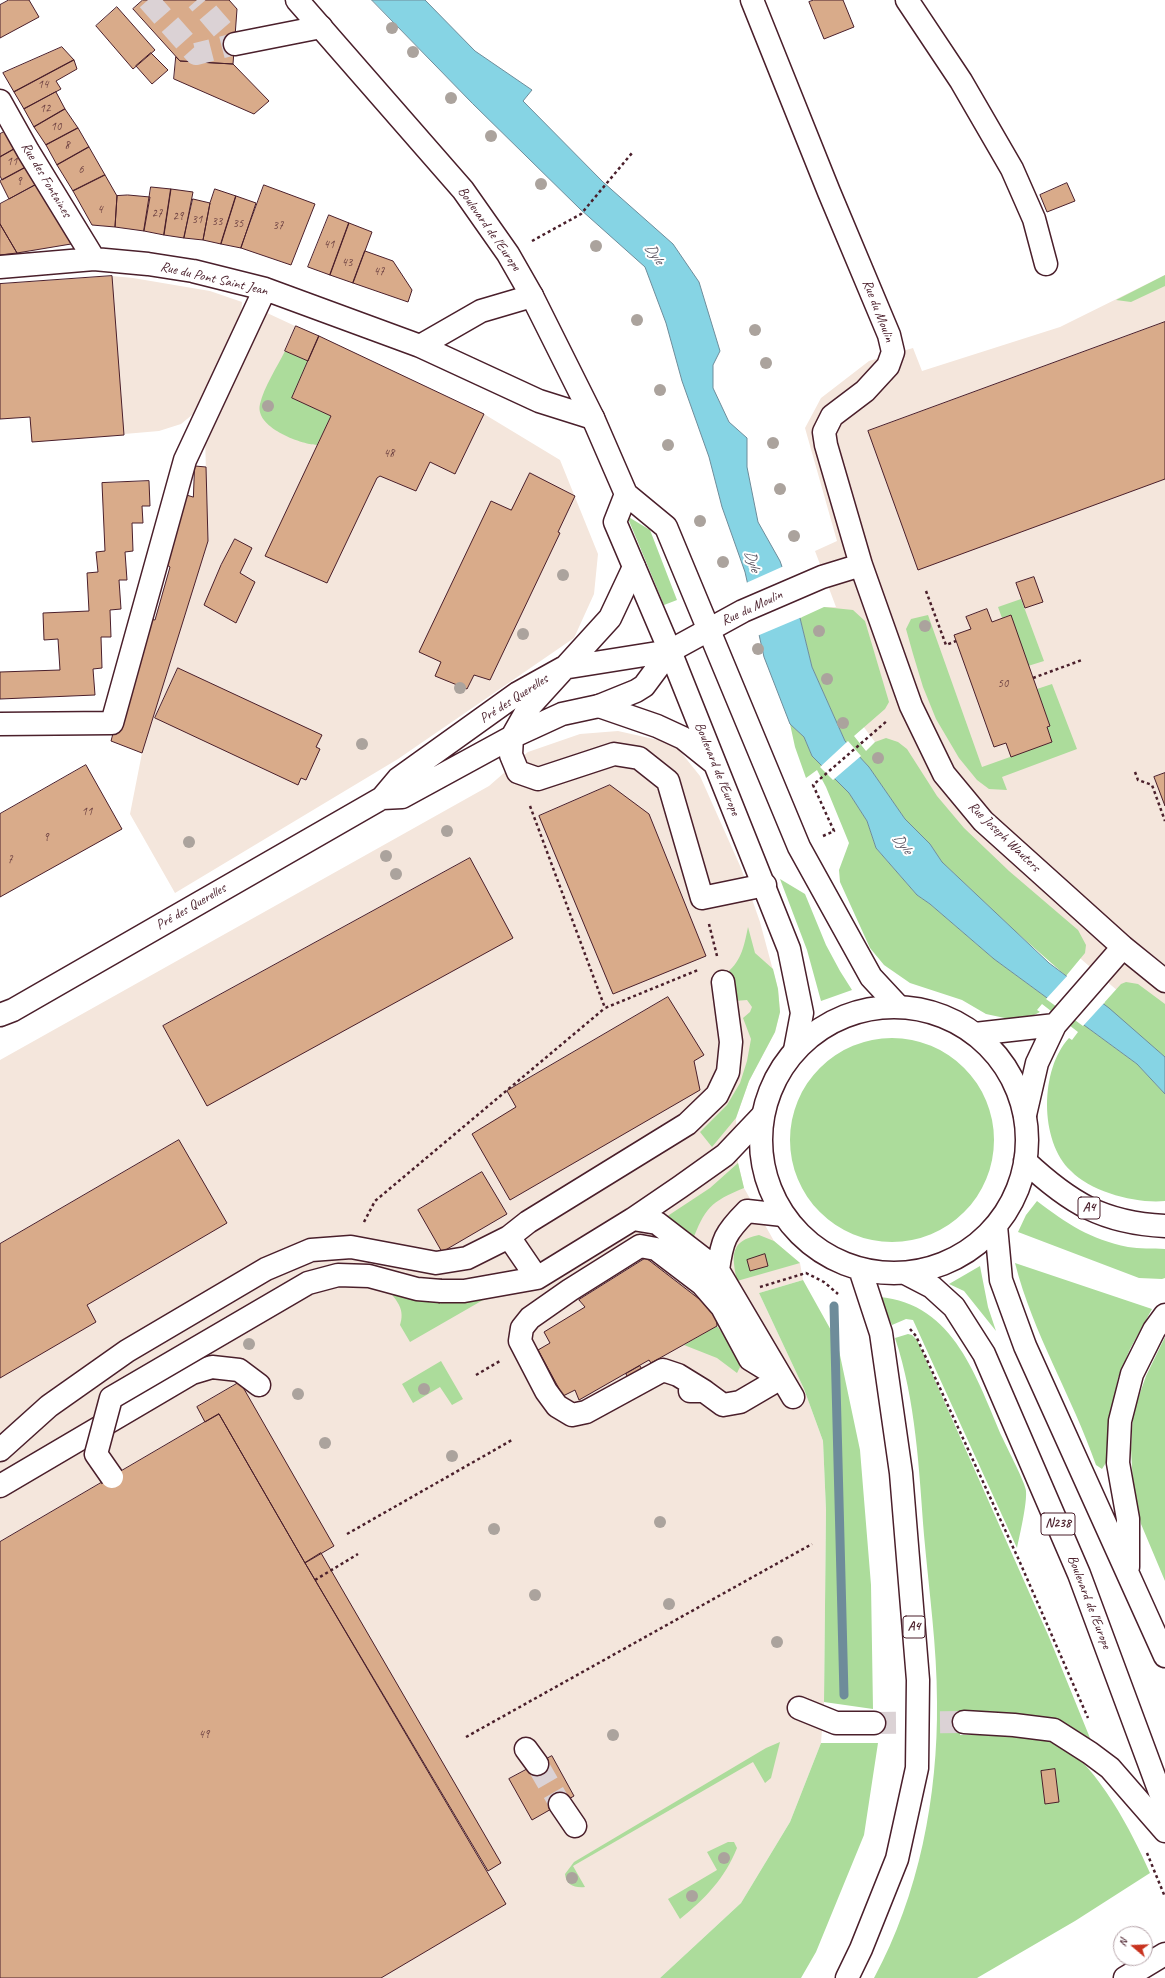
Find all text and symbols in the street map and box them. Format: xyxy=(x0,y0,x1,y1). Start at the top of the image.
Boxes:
house number: 14 xyxy=(38,78,48,92)
house number: 12 xyxy=(40,102,50,116)
house number: 10 xyxy=(51,120,61,134)
house number: 8 xyxy=(64,139,70,153)
street label: Rue des Fontaines xyxy=(17,140,75,220)
house number: 11 xyxy=(7,155,17,169)
house number: 6 xyxy=(78,163,84,177)
house number: 9 xyxy=(16,175,22,189)
street label: Boulevard de l'Europe xyxy=(454,184,524,274)
house number: 4 xyxy=(97,203,103,217)
house number: 27 xyxy=(152,207,162,221)
house number: 29 xyxy=(173,210,183,224)
house number: 31 xyxy=(192,213,202,227)
house number: 33 xyxy=(212,215,222,229)
house number: 35 xyxy=(233,217,243,231)
house number: 37 xyxy=(273,219,283,233)
house number: 41 xyxy=(324,238,334,252)
water label: Dyle xyxy=(641,240,667,268)
house number: 43 xyxy=(342,256,352,270)
street label: Rue du Pont Saint Jean xyxy=(159,258,269,300)
house number: 47 xyxy=(374,265,384,279)
street label: Rue du Moulin xyxy=(858,277,898,345)
house number: 48 xyxy=(384,447,394,461)
water label: Dyle xyxy=(740,548,764,574)
street label: Rue du Moulin xyxy=(719,587,785,629)
street label: Pré des Querelles xyxy=(477,671,551,727)
house number: 50 xyxy=(998,677,1008,691)
street label: Boulevard de l'Europe xyxy=(691,720,743,818)
street label: Rue Joseph Wauters xyxy=(964,798,1044,876)
house number: 11 xyxy=(82,805,92,819)
water label: Dyle xyxy=(888,830,916,858)
house number: 9 xyxy=(43,831,49,845)
house number: 7 xyxy=(7,853,13,867)
street label: Pré des Querelles xyxy=(153,880,229,934)
road number: A4 xyxy=(1078,1197,1100,1219)
road number: N238 xyxy=(1041,1513,1075,1535)
street label: Boulevard de l'Europe xyxy=(1063,1553,1115,1651)
road number: A4 xyxy=(903,1616,925,1638)
house number: 49 xyxy=(199,1728,209,1742)
north arrow xyxy=(1113,1926,1153,1966)
text: N xyxy=(1115,1937,1130,1948)

